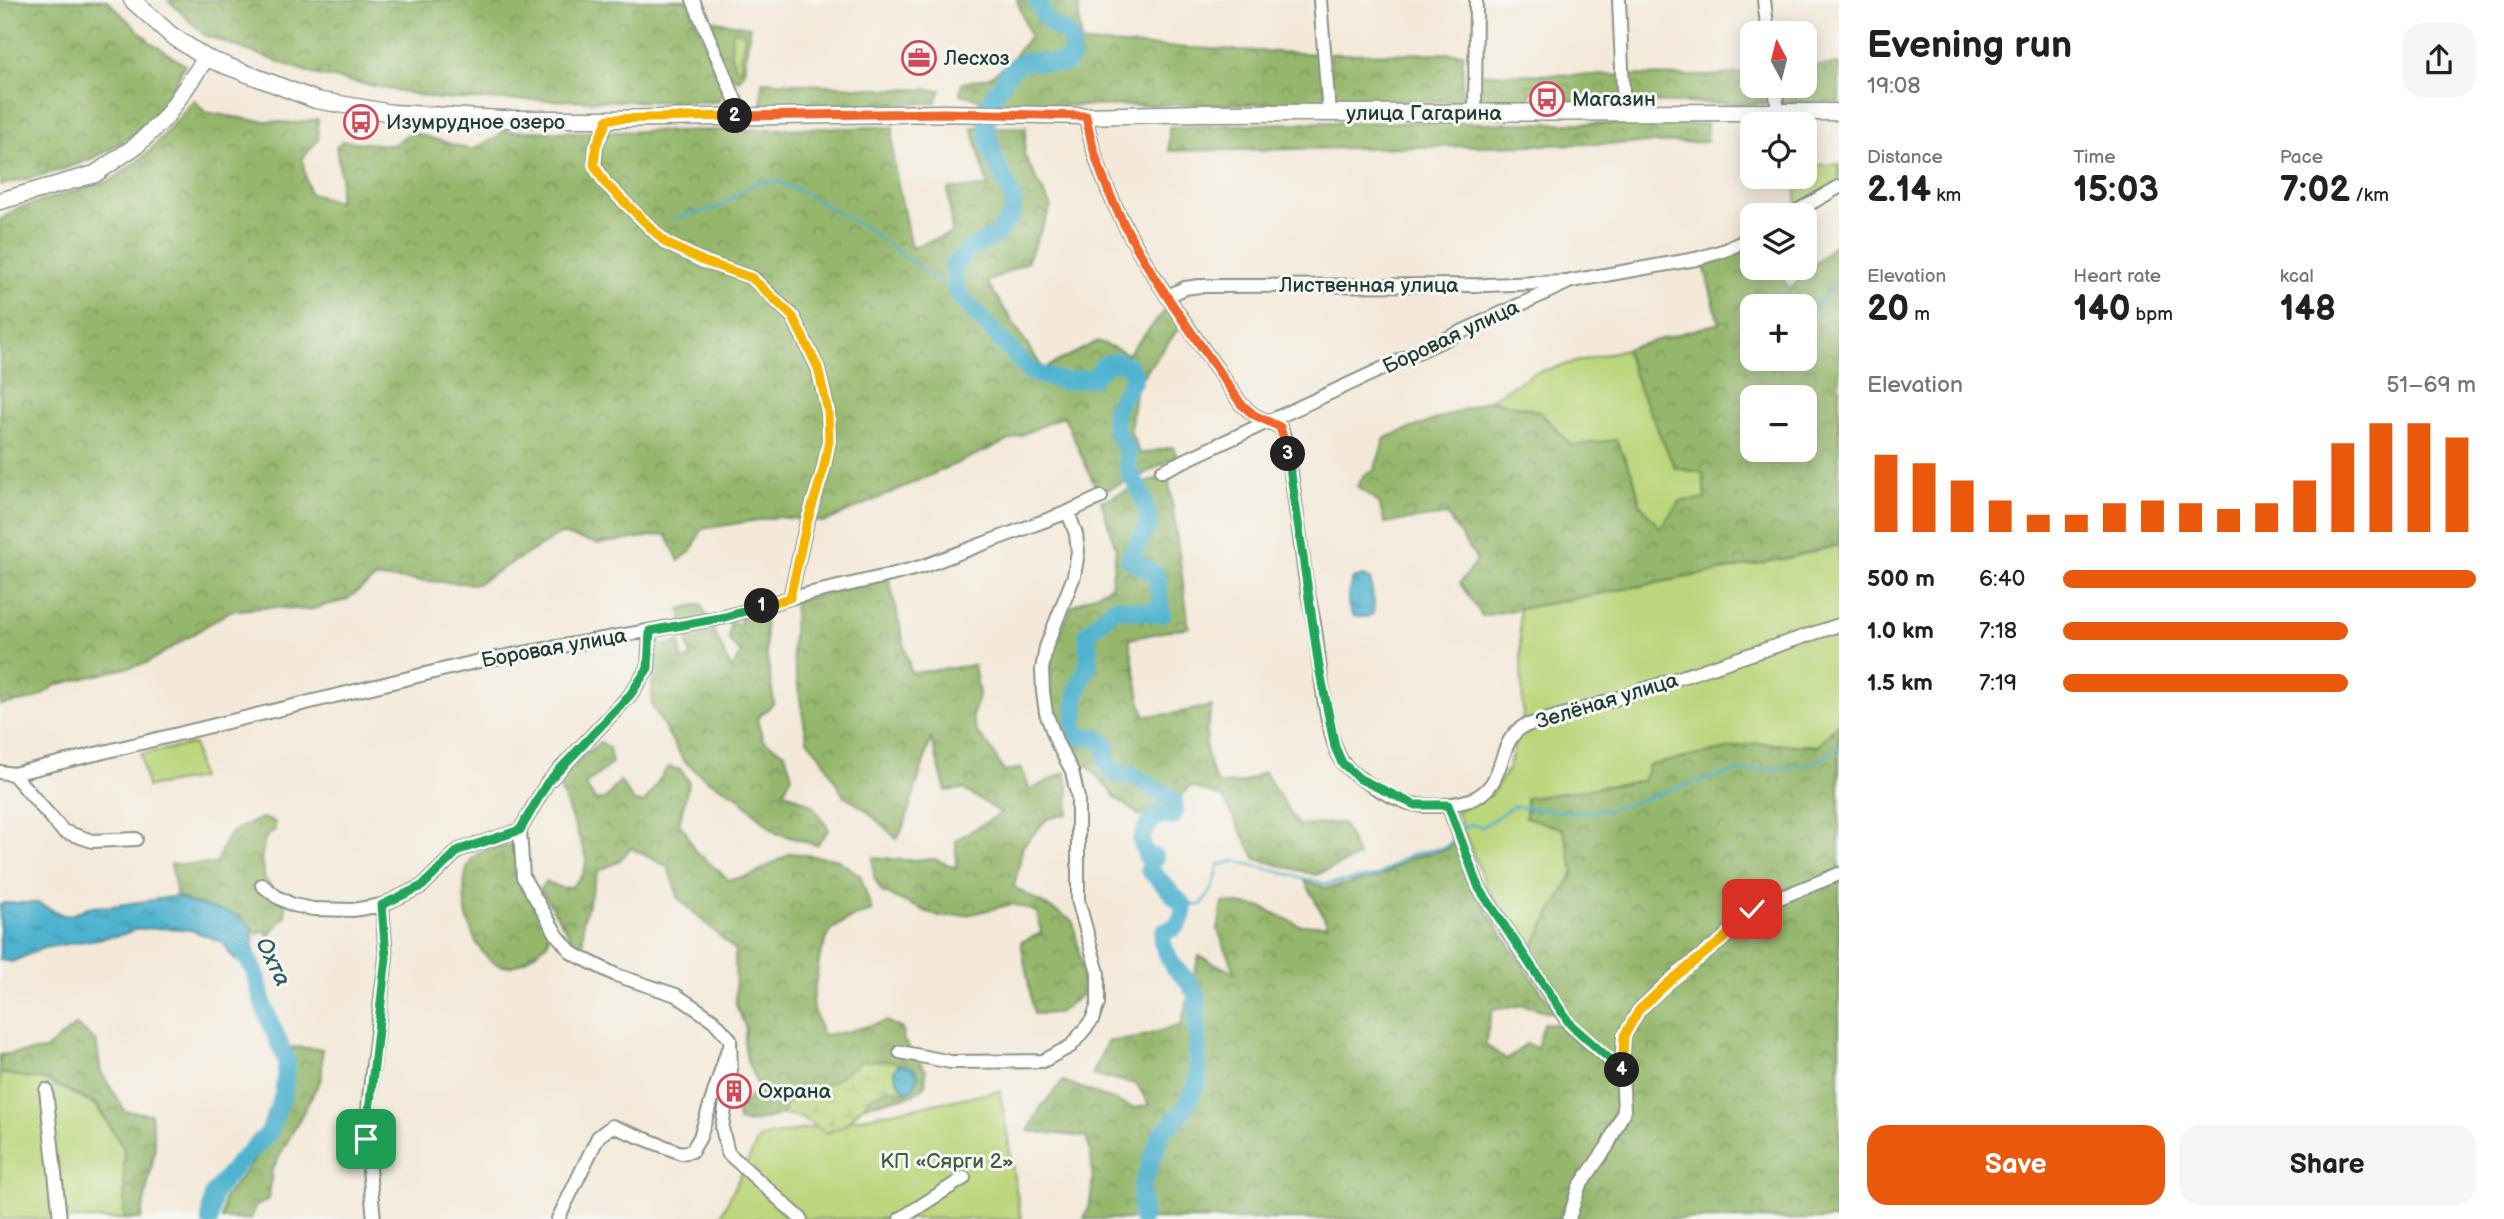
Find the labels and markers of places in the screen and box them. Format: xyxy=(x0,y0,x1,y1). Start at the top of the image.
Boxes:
office icon: Лесхоз xyxy=(900,39,938,77)
place label: Лесхоз xyxy=(943,46,1010,71)
bus stop icon: Магазин xyxy=(1528,80,1566,118)
place label: Магазин xyxy=(1572,87,1656,112)
pin: 2 xyxy=(718,99,752,134)
bus stop icon: Изумрудное озеро xyxy=(342,103,380,141)
place label: Изумрудное озеро xyxy=(386,110,565,135)
pin: 3 xyxy=(1270,436,1306,472)
pin: 1 xyxy=(744,588,780,624)
pin xyxy=(1722,879,1782,939)
pin: 4 xyxy=(1604,1052,1640,1088)
building icon: Охрана xyxy=(715,1072,753,1110)
place label: Охрана xyxy=(758,1079,832,1104)
pin xyxy=(336,1109,396,1169)

